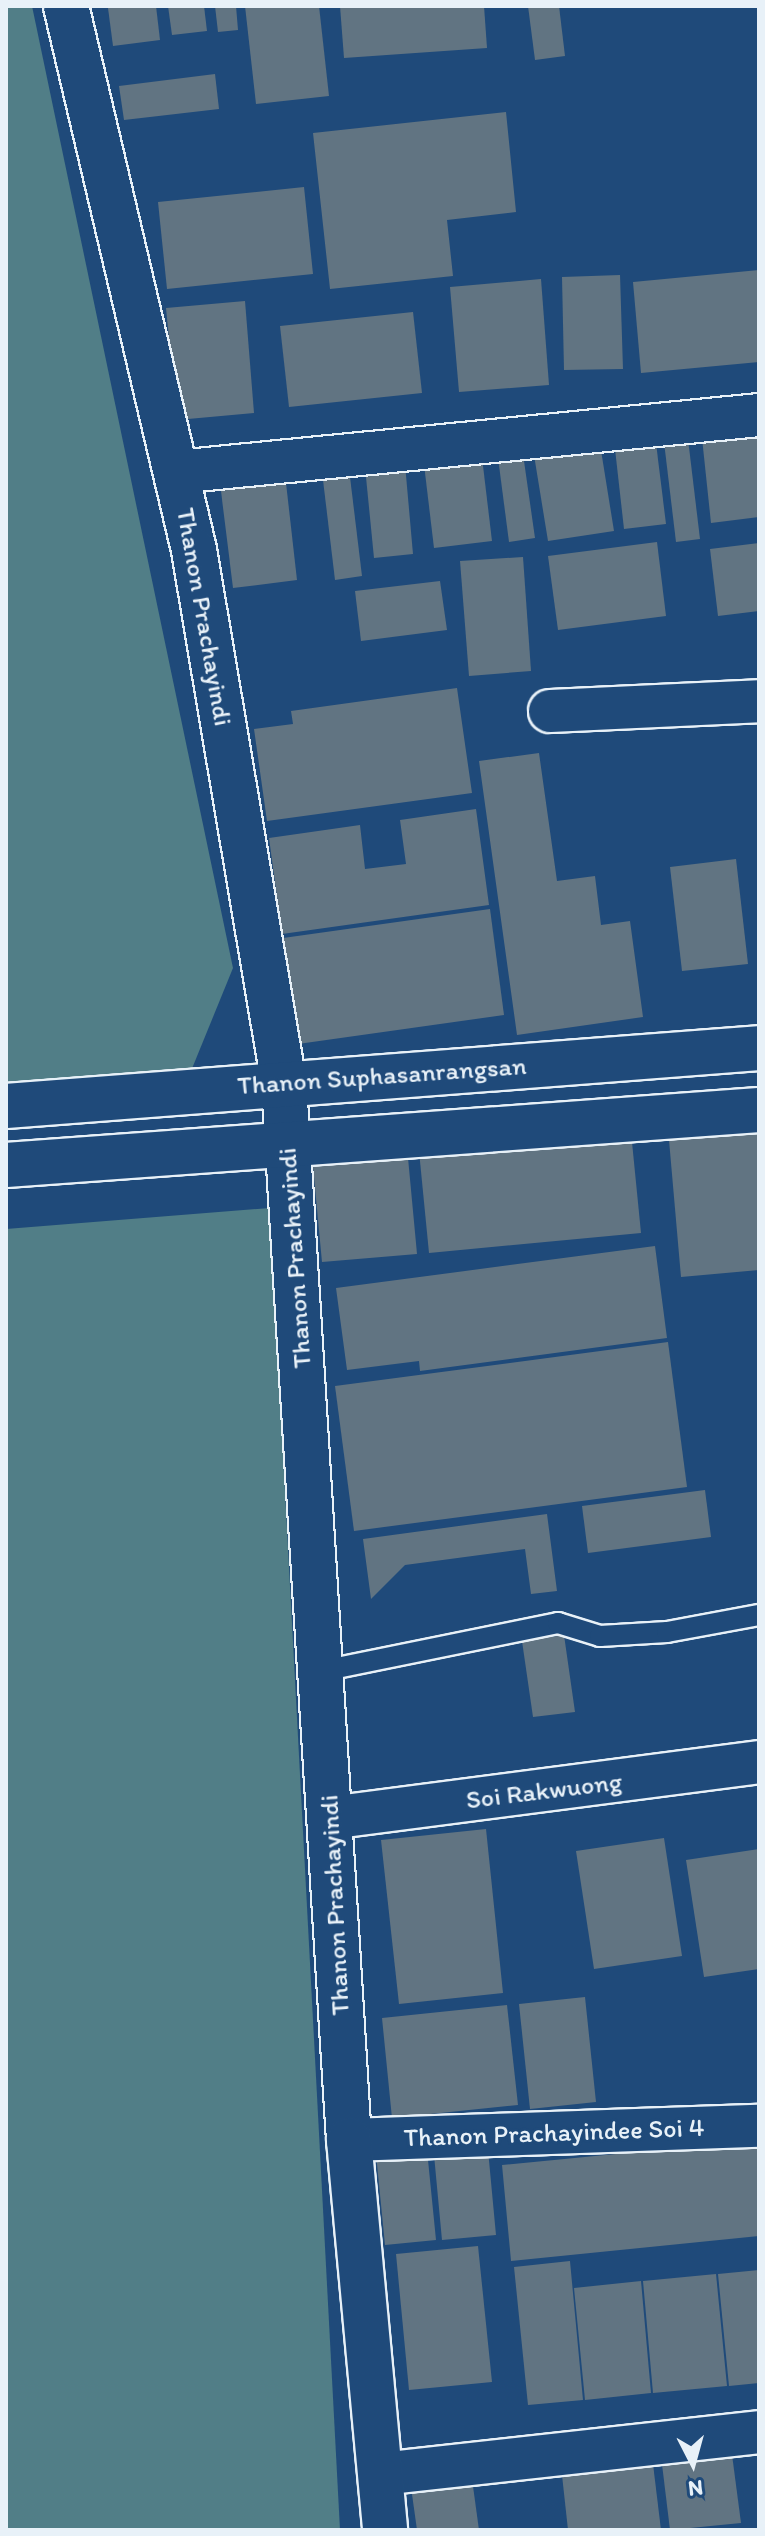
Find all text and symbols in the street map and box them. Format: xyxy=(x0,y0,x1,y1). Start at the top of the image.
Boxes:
street label: Thanon Prachayindi xyxy=(170,506,238,728)
street label: Thanon Suphasanrangsan xyxy=(237,1050,527,1102)
street label: Thanon Prachayindi xyxy=(272,1147,318,1369)
street label: Soi Rakwuong xyxy=(465,1766,623,1816)
street label: Thanon Prachayindi xyxy=(314,1794,356,2016)
street label: Thanon Prachayindee Soi 4 xyxy=(403,2112,705,2154)
north arrow xyxy=(653,2424,733,2504)
text: N xyxy=(687,2474,704,2503)

